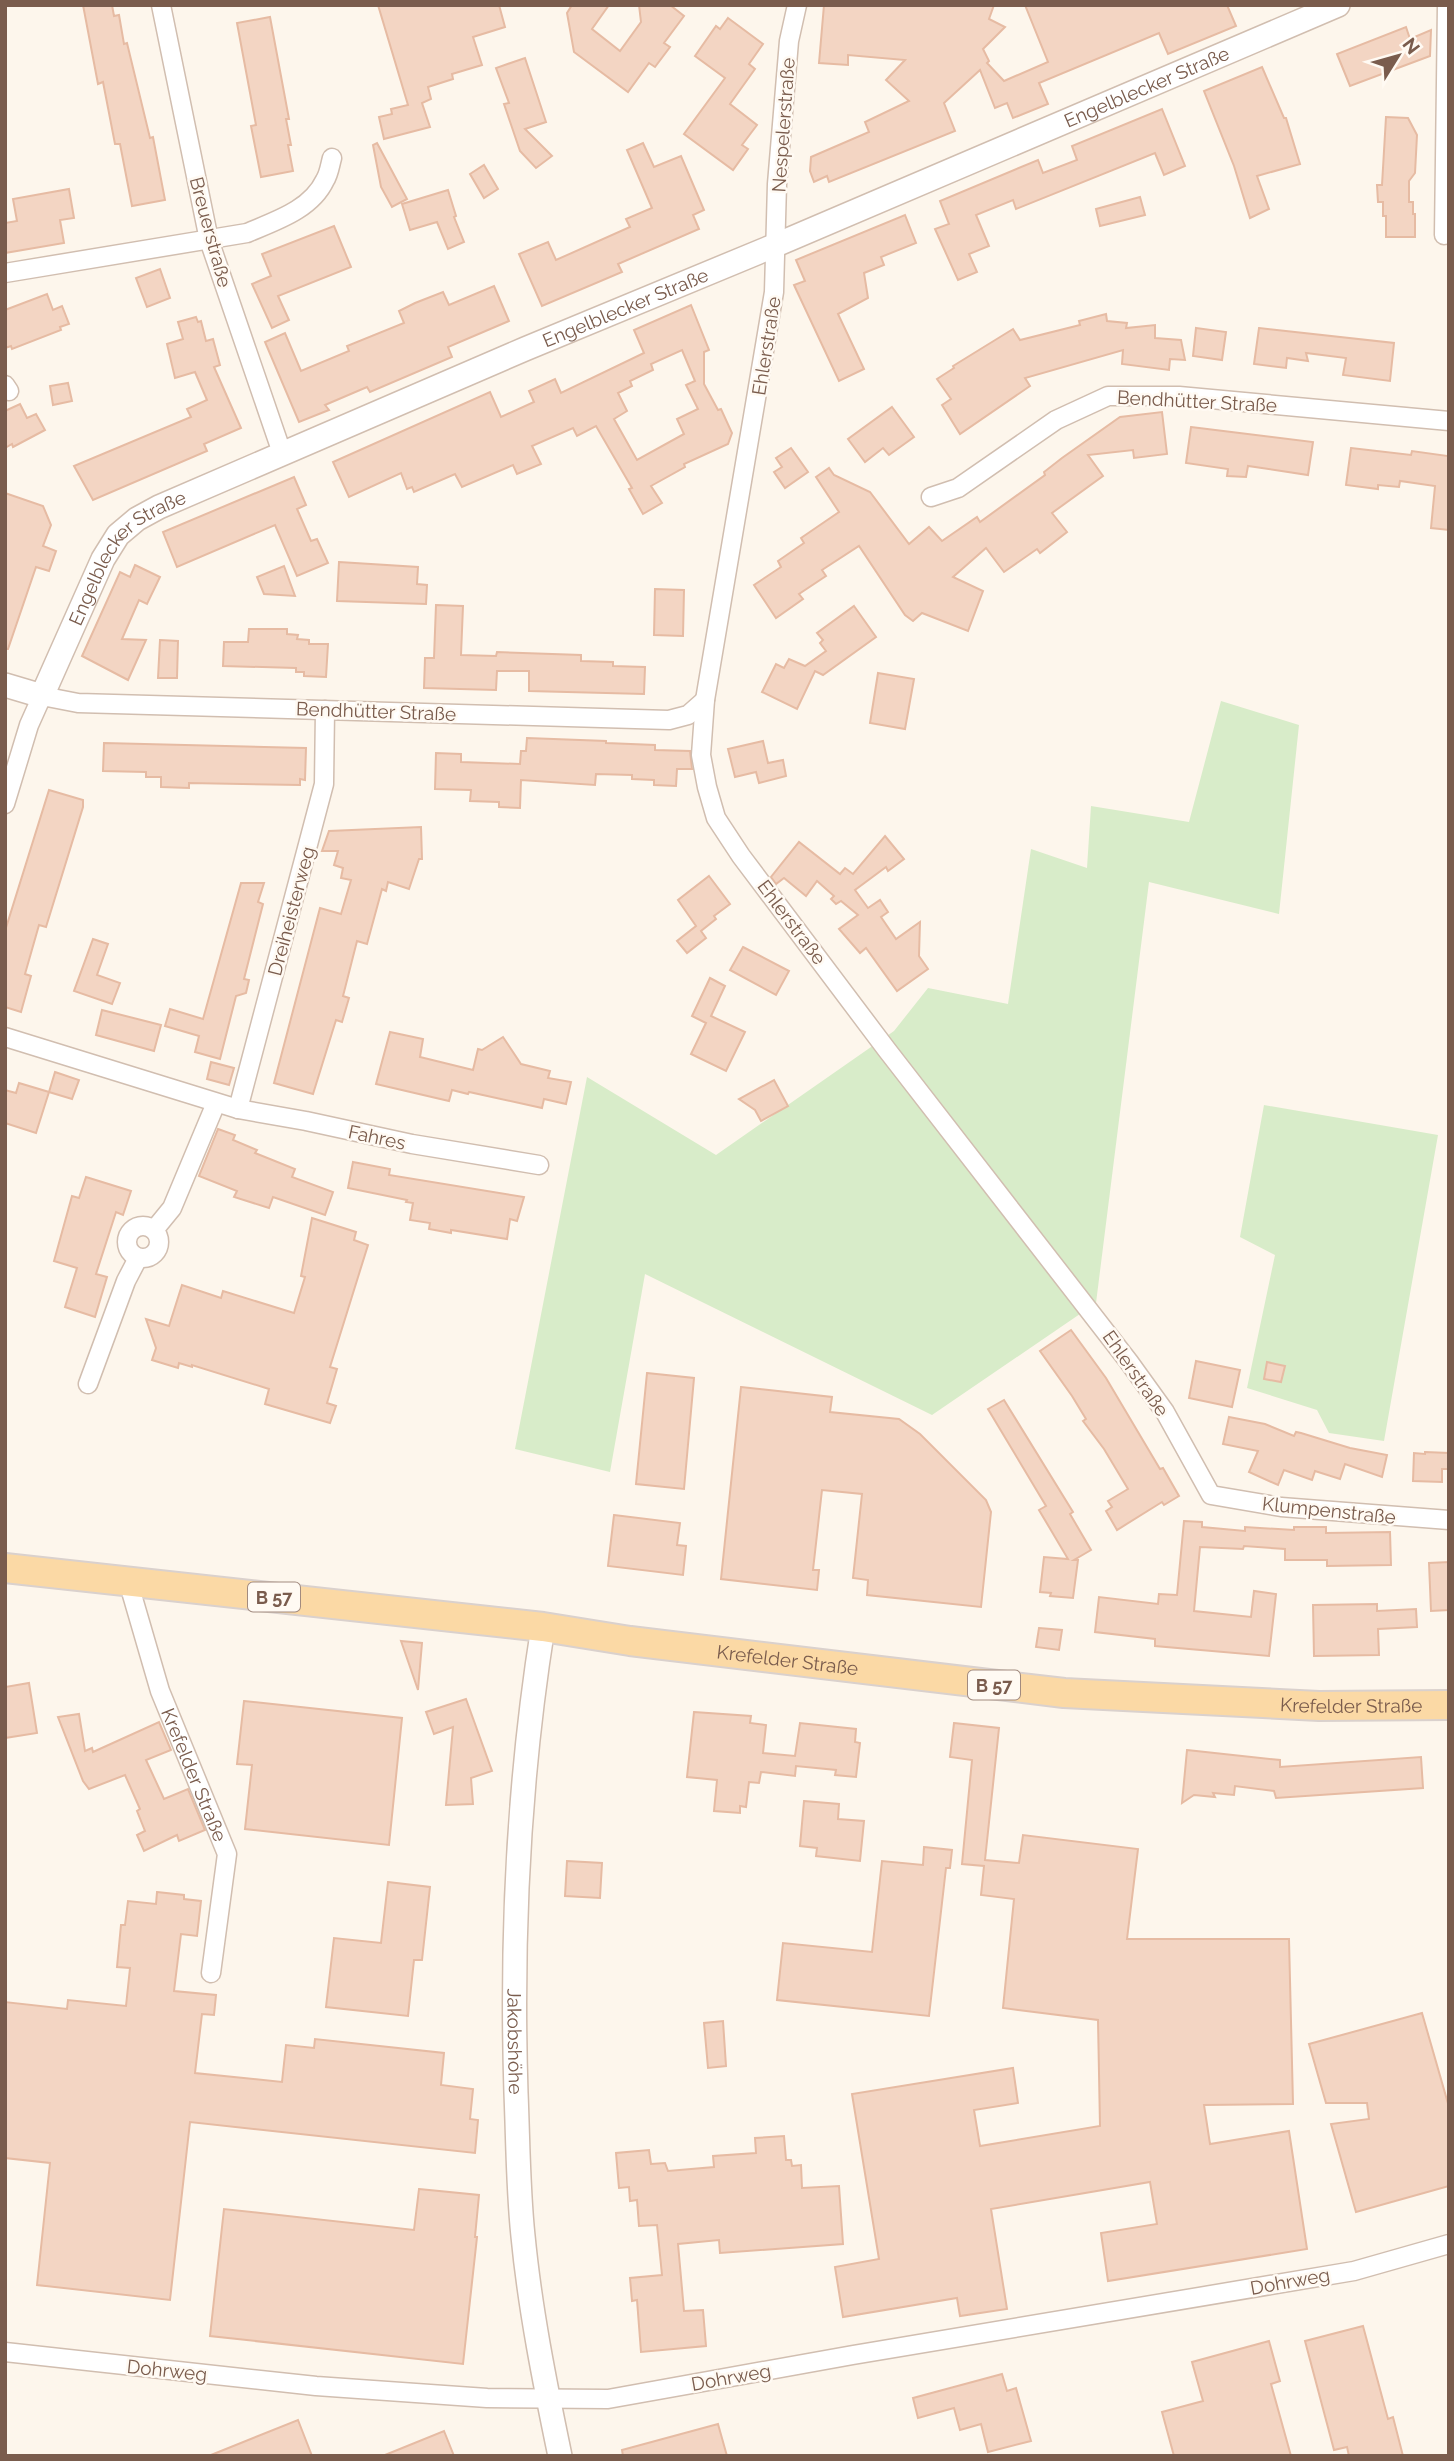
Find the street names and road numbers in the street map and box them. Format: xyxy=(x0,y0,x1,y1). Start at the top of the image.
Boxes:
street label: Engelblecker Straße xyxy=(1061,42,1232,132)
street label: Nespelerstraße xyxy=(767,57,799,193)
street label: Breuerstraße xyxy=(186,174,236,290)
street label: Engelblecker Straße xyxy=(539,263,711,352)
street label: Ehlerstraße xyxy=(747,295,785,397)
street label: Bendhütter Straße xyxy=(1116,386,1278,416)
street label: Engelblecker Straße xyxy=(64,486,189,629)
street label: Bendhütter Straße xyxy=(296,697,456,725)
street label: Dreiheisterweg xyxy=(263,844,319,978)
street label: Ehlerstraße xyxy=(753,876,831,968)
street label: Fahres xyxy=(346,1120,408,1154)
street label: Ehlerstraße xyxy=(1098,1326,1174,1420)
street label: Klumpenstraße xyxy=(1261,1492,1397,1528)
road number: B 57 xyxy=(248,1582,300,1612)
street label: Krefelder Straße xyxy=(716,1640,860,1679)
road number: B 57 xyxy=(968,1670,1020,1700)
street label: Krefelder Straße xyxy=(1280,1693,1423,1717)
street label: Krefelder Straße xyxy=(157,1705,232,1845)
street label: Jakobshöhe xyxy=(503,1989,527,2095)
street label: Dohrweg xyxy=(1248,2263,1332,2299)
street label: Dohrweg xyxy=(126,2355,208,2385)
street label: Dohrweg xyxy=(689,2359,773,2395)

